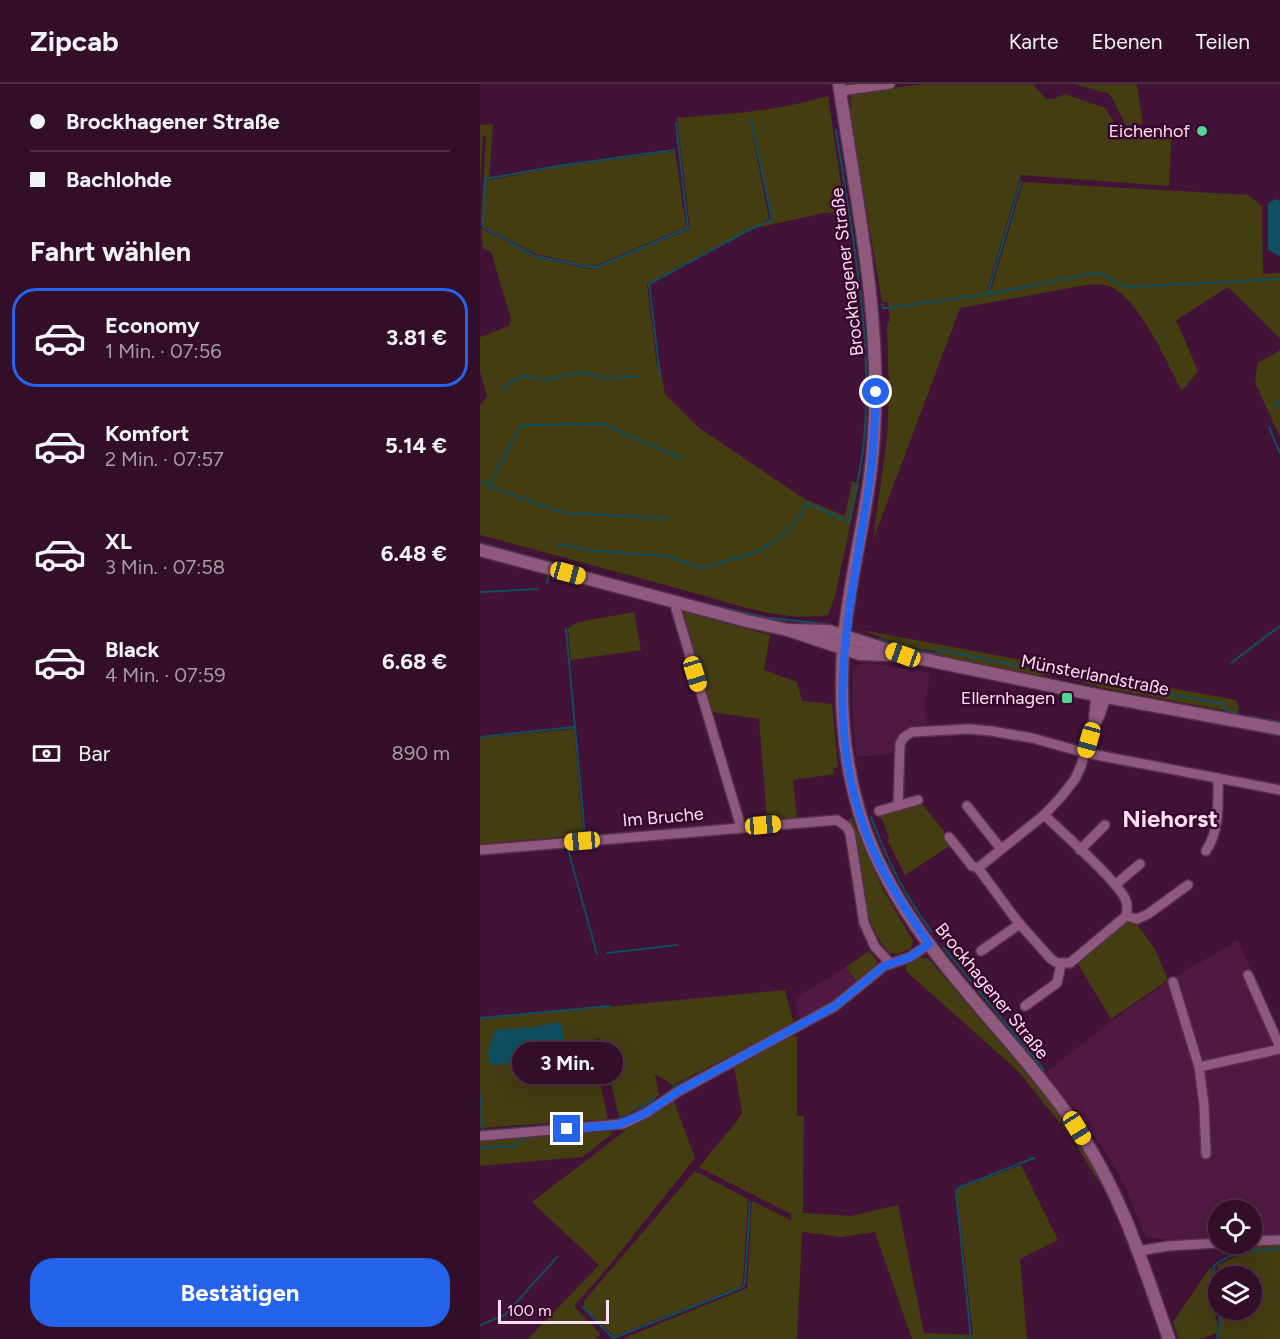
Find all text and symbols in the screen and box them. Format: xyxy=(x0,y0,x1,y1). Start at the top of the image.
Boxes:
text: Zipcab xyxy=(30,24,119,58)
text: Karte xyxy=(1009,29,1058,54)
text: Ebenen xyxy=(1091,29,1163,54)
text: Teilen xyxy=(1196,29,1250,54)
text: Brockhagener Straße xyxy=(66,108,280,135)
place label: Eichenhof xyxy=(1108,120,1190,142)
marker: Eichenhof xyxy=(1195,124,1209,138)
text: Bachlohde xyxy=(66,166,172,193)
street label: Brockhagener Straße xyxy=(826,187,868,357)
text: Fahrt wählen xyxy=(30,235,191,268)
icon: car xyxy=(33,311,87,365)
text: Economy xyxy=(105,312,200,339)
text: 3.81 € xyxy=(386,324,447,351)
text: 1 Min. · 07:56 xyxy=(105,339,221,363)
route start xyxy=(862,378,889,405)
icon: car xyxy=(33,419,87,473)
text: Komfort xyxy=(105,420,189,447)
text: 5.14 € xyxy=(385,432,447,459)
text: 2 Min. · 07:57 xyxy=(105,447,224,471)
icon: car xyxy=(33,527,87,581)
text: XL xyxy=(105,528,132,555)
text: 6.48 € xyxy=(381,540,447,567)
text: 3 Min. · 07:58 xyxy=(105,555,225,579)
car xyxy=(548,560,588,586)
icon: car xyxy=(33,635,87,689)
text: Black xyxy=(105,636,159,663)
car xyxy=(883,640,923,670)
text: 6.68 € xyxy=(382,648,447,675)
street label: Münsterlandstraße xyxy=(1019,650,1171,700)
car xyxy=(681,654,709,694)
text: 4 Min. · 07:59 xyxy=(105,663,226,687)
place label: Ellernhagen xyxy=(961,687,1055,709)
marker: Ellernhagen xyxy=(1060,691,1074,705)
car xyxy=(1075,720,1103,760)
icon: cash xyxy=(30,737,63,770)
text: Bar xyxy=(78,740,110,767)
text: 890 m xyxy=(392,741,450,765)
street label: Im Bruche xyxy=(622,802,705,832)
district label: Niehorst xyxy=(1122,804,1218,833)
car xyxy=(744,814,782,836)
car xyxy=(563,830,601,852)
street label: Brockhagener Straße xyxy=(930,918,1054,1064)
callout: 3 Min. xyxy=(512,1042,622,1084)
text: 3 Min. xyxy=(540,1051,595,1075)
car xyxy=(1060,1108,1094,1148)
route end xyxy=(553,1115,580,1142)
map controls xyxy=(1208,1200,1262,1320)
button: locate xyxy=(1208,1200,1262,1254)
button: Bestätigen xyxy=(30,1258,450,1327)
button: layers xyxy=(1208,1266,1262,1320)
scale bar xyxy=(498,1297,609,1324)
text: 100 m xyxy=(507,1301,552,1320)

